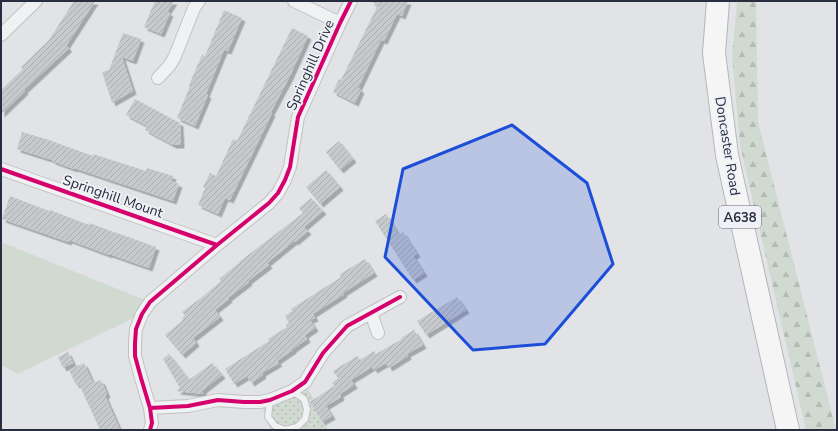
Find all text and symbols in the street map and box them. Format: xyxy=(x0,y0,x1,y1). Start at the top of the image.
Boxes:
street label: Springhill Drive xyxy=(282,17,339,114)
street label: Doncaster Road xyxy=(710,95,745,197)
street label: Springhill Mount xyxy=(60,170,166,223)
road number: A638 xyxy=(719,206,761,228)

